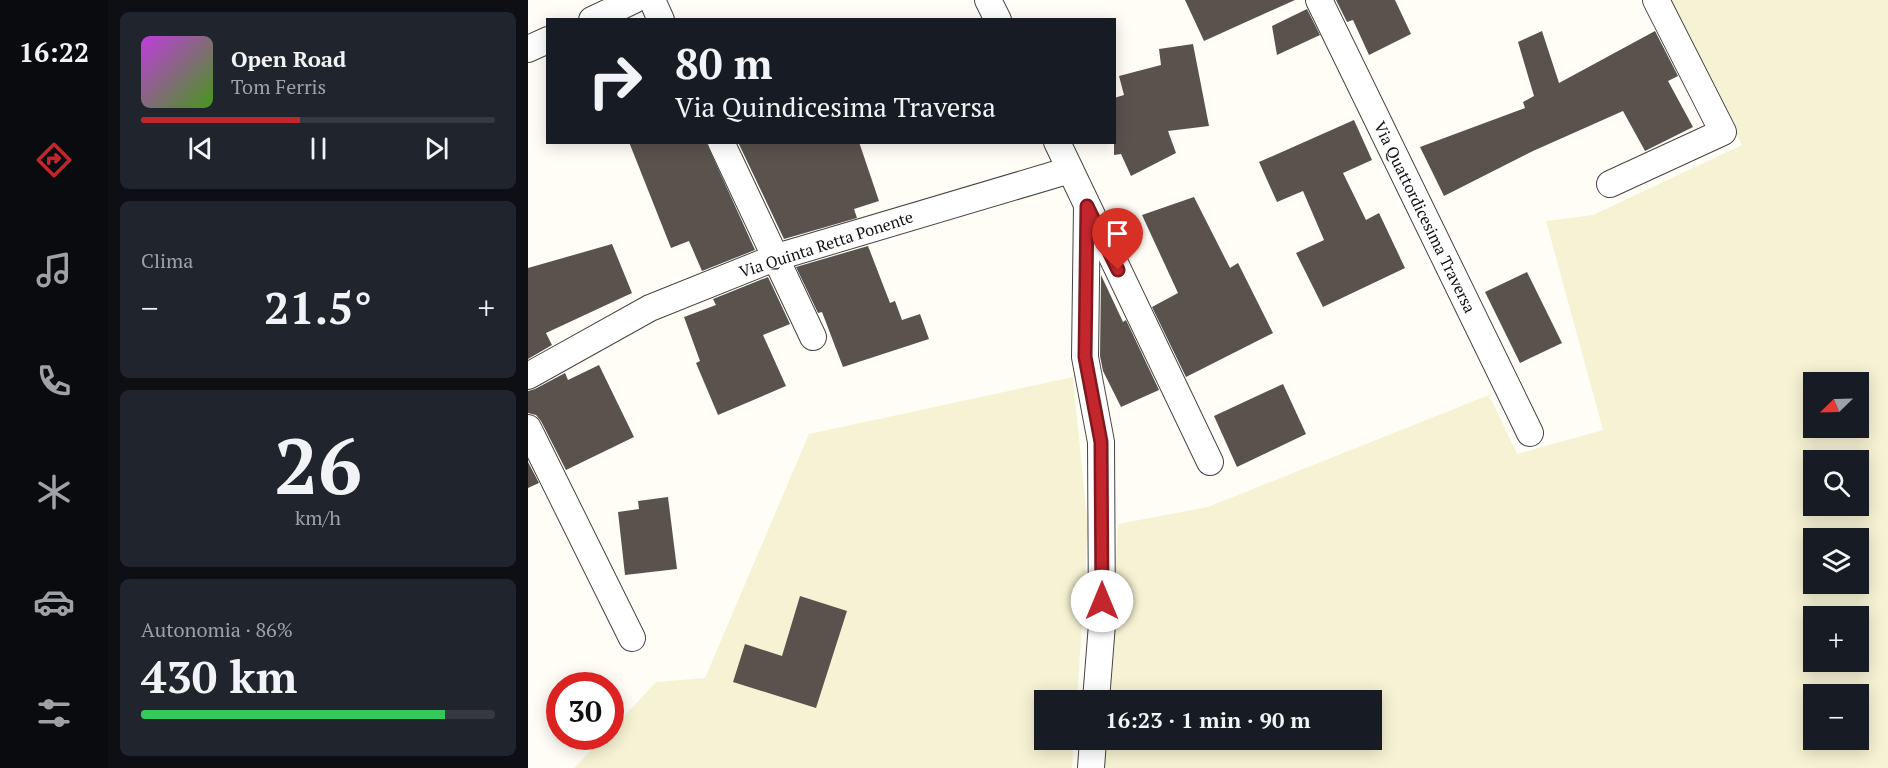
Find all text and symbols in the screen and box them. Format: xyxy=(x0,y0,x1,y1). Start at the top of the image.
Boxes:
text: 16:22 xyxy=(19,34,89,70)
text: 80 m xyxy=(675,35,773,91)
icon: right xyxy=(576,42,654,120)
text: Open Road xyxy=(231,44,346,73)
text: Tom Ferris xyxy=(231,73,326,100)
text: Via Quindicesima Traversa xyxy=(675,89,996,125)
street label: Via Quattordicesima Traversa xyxy=(1369,117,1481,317)
icon: previous xyxy=(184,132,217,165)
icon: pause xyxy=(302,132,335,165)
icon: next xyxy=(420,132,453,165)
icon: directions xyxy=(33,139,75,181)
street label: Via Quinta Retta Ponente xyxy=(736,205,916,283)
pin xyxy=(1092,208,1143,270)
icon: arrive xyxy=(1101,217,1134,250)
text: Clima xyxy=(141,247,193,274)
icon: music xyxy=(33,249,75,291)
text: 21.5° xyxy=(264,277,372,337)
text: − xyxy=(141,286,159,329)
text: + xyxy=(477,286,495,329)
icon: phone xyxy=(33,360,75,402)
north arrow xyxy=(1803,372,1869,438)
map controls xyxy=(1803,372,1869,750)
text: 26 xyxy=(274,413,362,516)
button: search xyxy=(1803,450,1869,516)
icon: climate xyxy=(33,471,75,513)
text: km/h xyxy=(295,504,341,531)
button: layers xyxy=(1803,528,1869,594)
position arrow xyxy=(1070,569,1134,633)
icon: car xyxy=(33,581,75,623)
button: + xyxy=(1803,606,1869,672)
text: Autonomia · 86% xyxy=(141,616,293,643)
text: 430 km xyxy=(141,646,297,706)
speed limit sign: 30 xyxy=(546,672,624,750)
button: − xyxy=(1803,684,1869,750)
icon: filters xyxy=(33,692,75,734)
text: 16:23 · 1 min · 90 m xyxy=(1105,705,1311,734)

